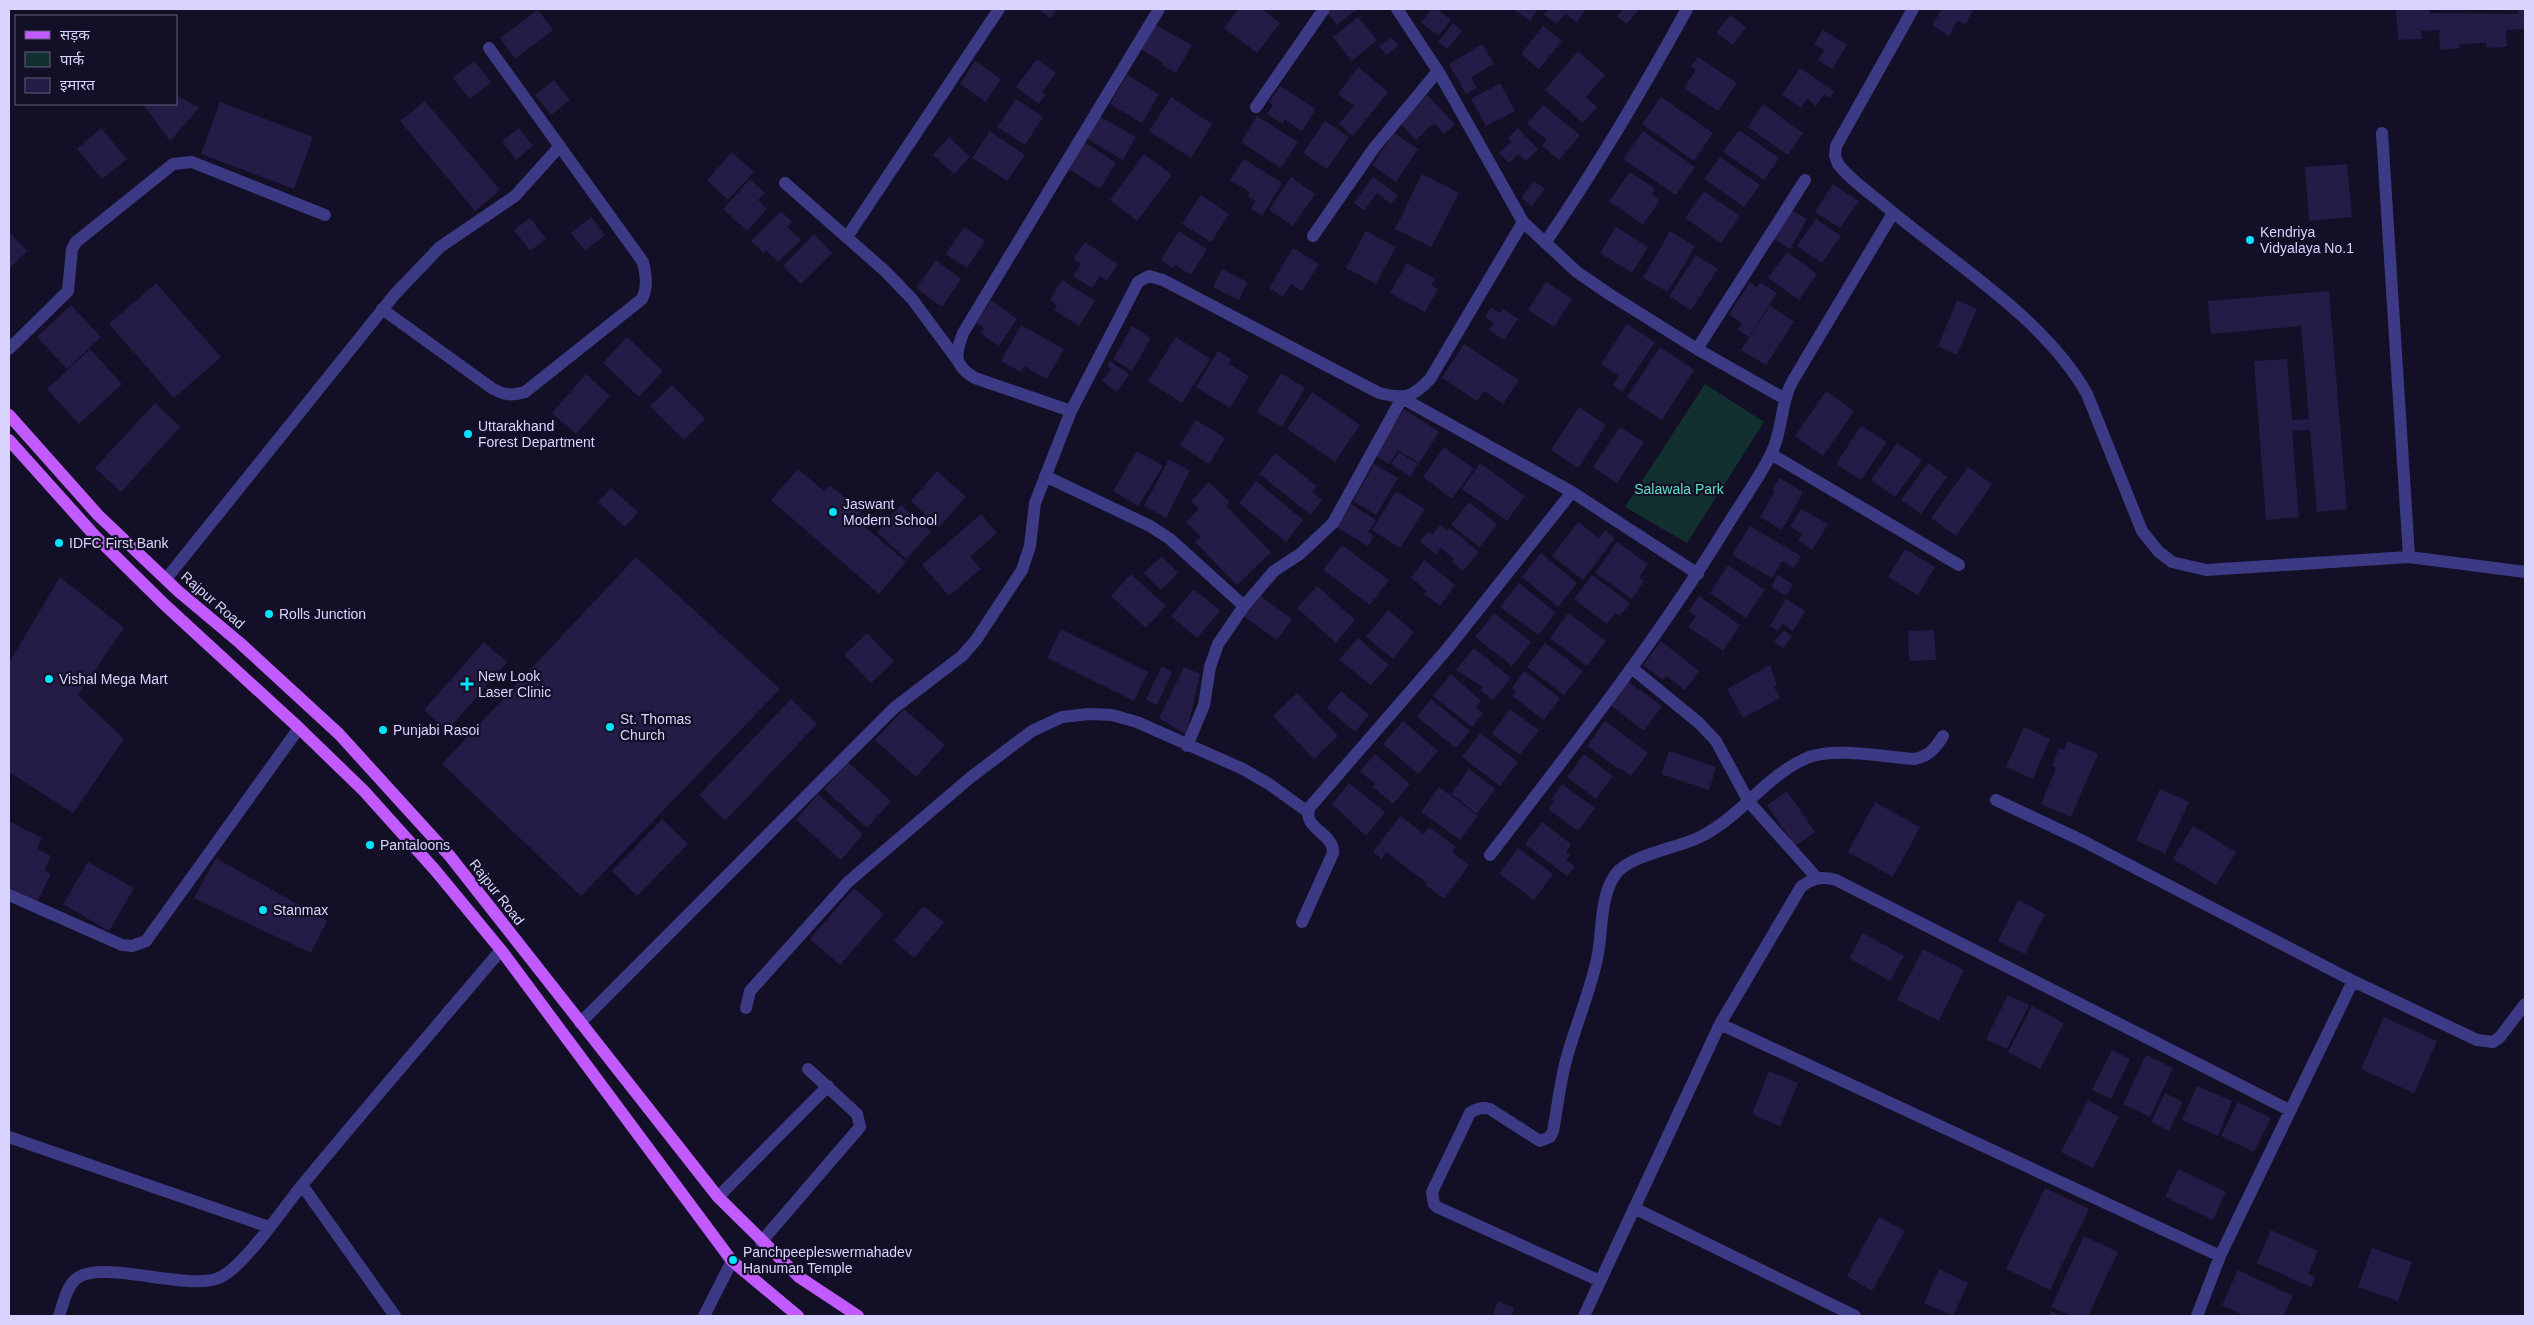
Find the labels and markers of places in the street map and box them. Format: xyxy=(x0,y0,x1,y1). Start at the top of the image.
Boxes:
place label: Kendriya Vidyalaya No.1 xyxy=(2260,224,2354,256)
marker: Kendriya Vidyalaya No.1 xyxy=(2244,234,2256,246)
place label: Uttarakhand Forest Department xyxy=(478,418,595,450)
marker: Uttarakhand Forest Department xyxy=(462,428,474,440)
place label: Jaswant Modern School xyxy=(843,496,937,528)
marker: Jaswant Modern School xyxy=(827,506,839,518)
place label: IDFC First Bank xyxy=(69,535,170,551)
marker: IDFC First Bank xyxy=(53,537,65,549)
place label: Rolls Junction xyxy=(279,606,366,622)
marker: Rolls Junction xyxy=(263,608,275,620)
place label: New Look Laser Clinic xyxy=(478,668,551,700)
place label: Vishal Mega Mart xyxy=(59,671,168,687)
marker: Vishal Mega Mart xyxy=(43,673,55,685)
marker: New Look Laser Clinic xyxy=(460,677,474,691)
place label: St. Thomas Church xyxy=(620,711,691,743)
marker: St. Thomas Church xyxy=(604,721,616,733)
place label: Punjabi Rasoi xyxy=(393,722,479,738)
marker: Punjabi Rasoi xyxy=(377,724,389,736)
place label: Pantaloons xyxy=(380,837,450,853)
marker: Pantaloons xyxy=(364,839,376,851)
place label: Stanmax xyxy=(273,902,328,918)
marker: Stanmax xyxy=(257,904,269,916)
place label: Panchpeepleswermahadev Hanuman Temple xyxy=(743,1244,912,1276)
marker: Panchpeepleswermahadev Hanuman Temple xyxy=(727,1254,739,1266)

